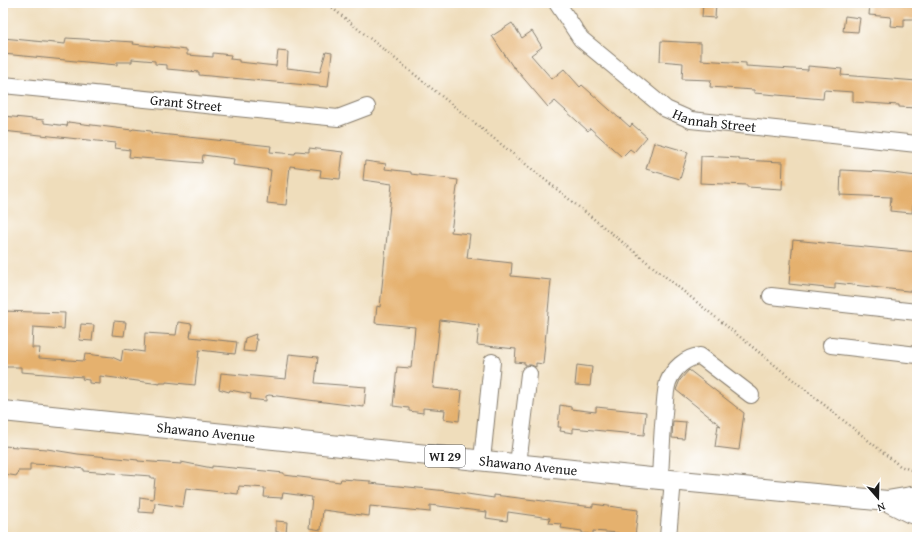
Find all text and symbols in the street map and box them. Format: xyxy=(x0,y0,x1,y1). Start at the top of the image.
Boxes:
street label: Grant Street xyxy=(149,90,223,117)
street label: Hannah Street xyxy=(670,103,757,137)
street label: Shawano Avenue xyxy=(156,417,256,447)
road number: WI 29 xyxy=(425,445,465,467)
street label: Shawano Avenue xyxy=(478,450,579,480)
north arrow xyxy=(858,478,898,518)
text: N xyxy=(875,499,888,516)

